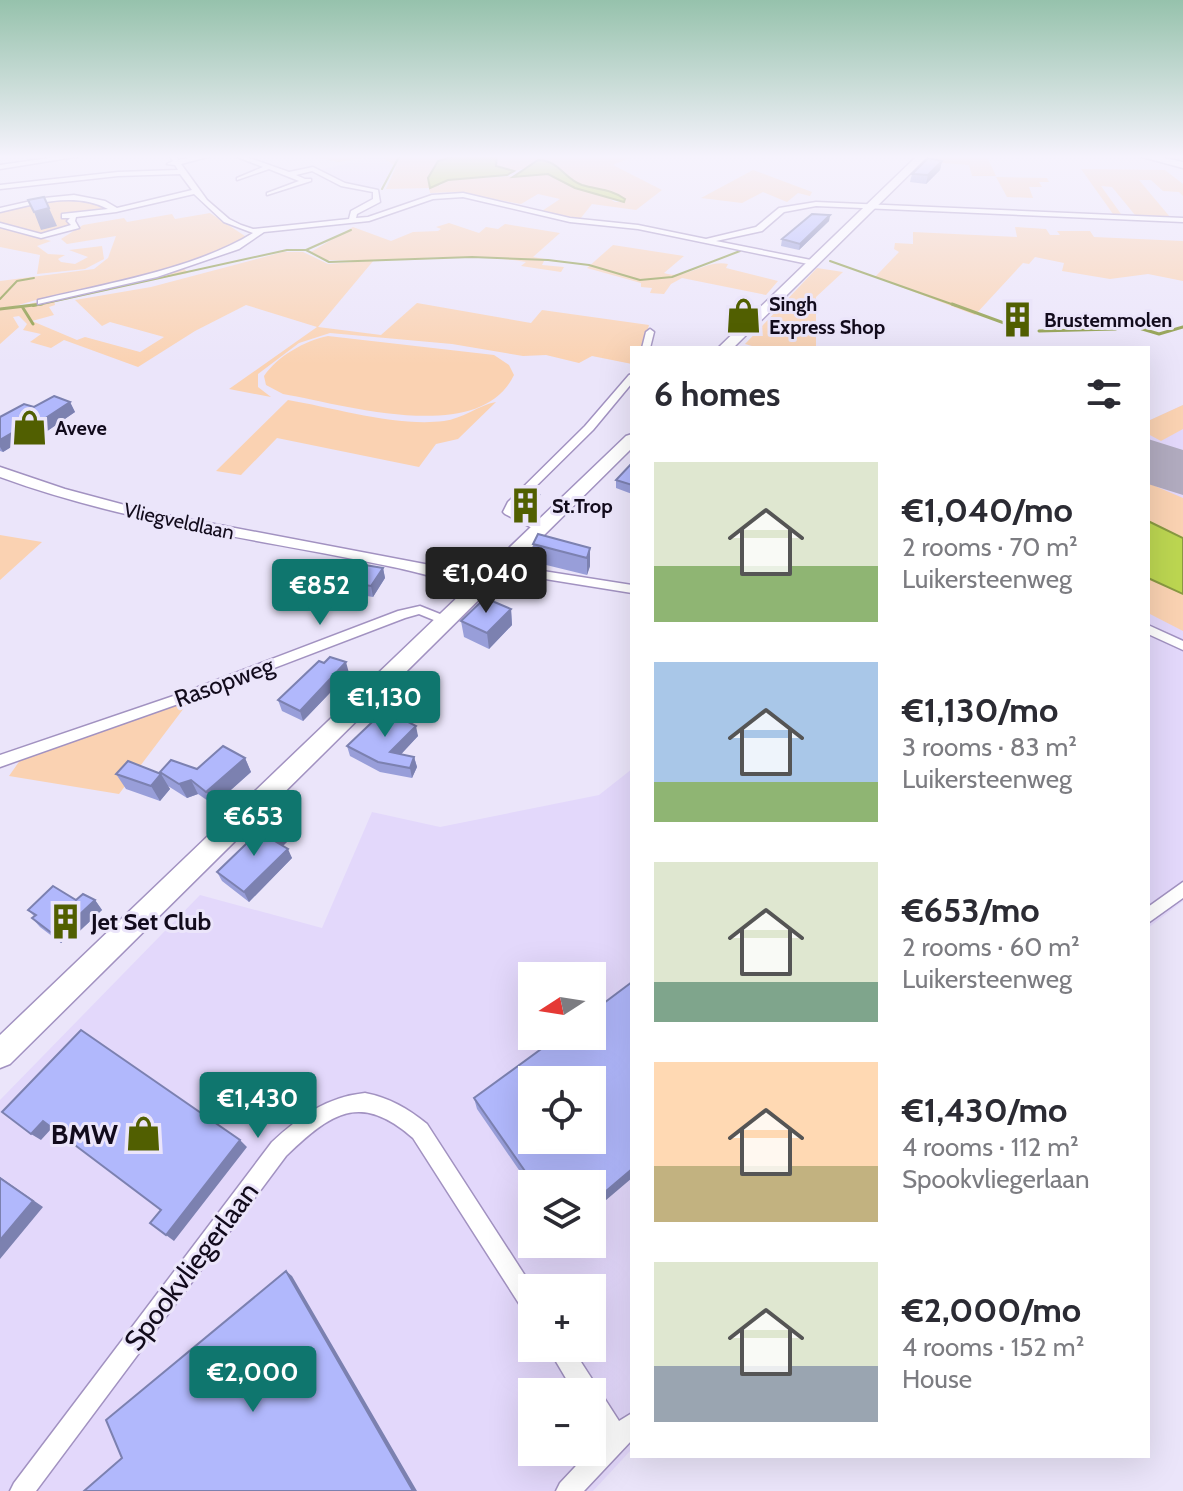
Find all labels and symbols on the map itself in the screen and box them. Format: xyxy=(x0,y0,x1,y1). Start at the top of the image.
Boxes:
place label: Singh Express Shop xyxy=(769,292,885,339)
shop icon: Singh Express Shop xyxy=(724,296,762,334)
building icon: Brustemmolen xyxy=(999,301,1037,339)
place label: Brustemmolen xyxy=(1044,308,1172,332)
shop icon: Aveve xyxy=(10,409,48,447)
place label: Aveve xyxy=(55,416,107,440)
building icon: St.Trop xyxy=(507,487,545,525)
place label: St.Trop xyxy=(552,494,613,518)
street label: Vliegveldlaan xyxy=(122,498,236,544)
pin: €1,040 xyxy=(421,547,551,615)
pin: €852 xyxy=(273,559,367,627)
street label: Rasopweg xyxy=(170,650,279,713)
pin: €1,130 xyxy=(320,671,450,739)
pin: €653 xyxy=(207,790,301,858)
building icon: Jet Set Club xyxy=(46,902,84,940)
place label: Jet Set Club xyxy=(90,907,211,936)
north arrow xyxy=(518,962,606,1050)
pin: €1,430 xyxy=(193,1072,323,1140)
shop icon: BMW xyxy=(125,1115,163,1153)
place label: BMW xyxy=(51,1117,118,1151)
street label: Spookvliegerlaan xyxy=(117,1175,265,1357)
pin: €2,000 xyxy=(188,1346,318,1414)

